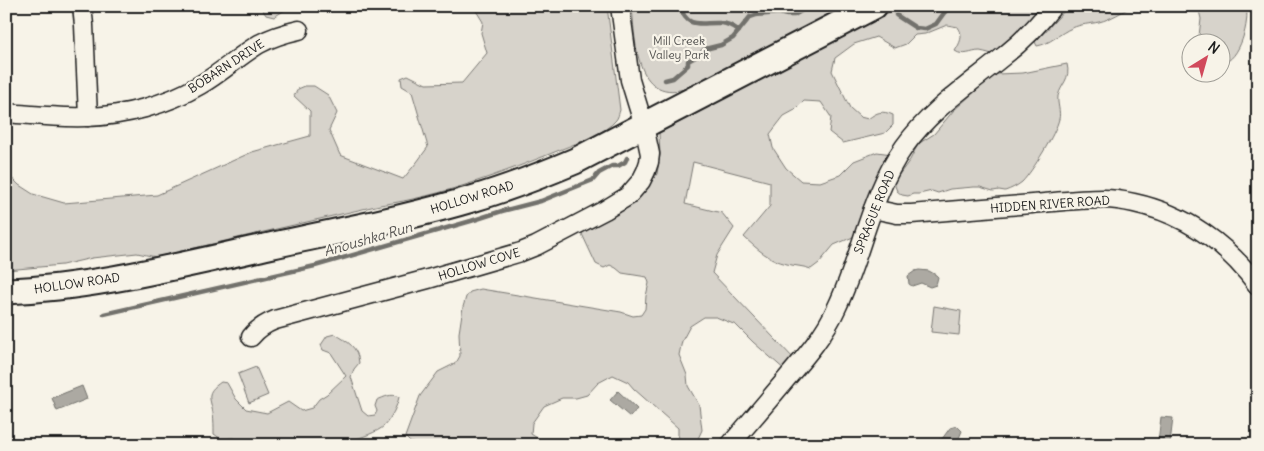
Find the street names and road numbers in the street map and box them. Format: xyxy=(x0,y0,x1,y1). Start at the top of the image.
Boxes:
street label: BOBARN DRIVE xyxy=(185,36,267,96)
street label: SPRAGUE ROAD xyxy=(850,168,898,256)
street label: HOLLOW ROAD xyxy=(428,177,516,217)
street label: HIDDEN RIVER ROAD xyxy=(990,192,1110,216)
street label: HOLLOW COVE xyxy=(436,244,522,284)
street label: HOLLOW ROAD xyxy=(33,270,121,296)

